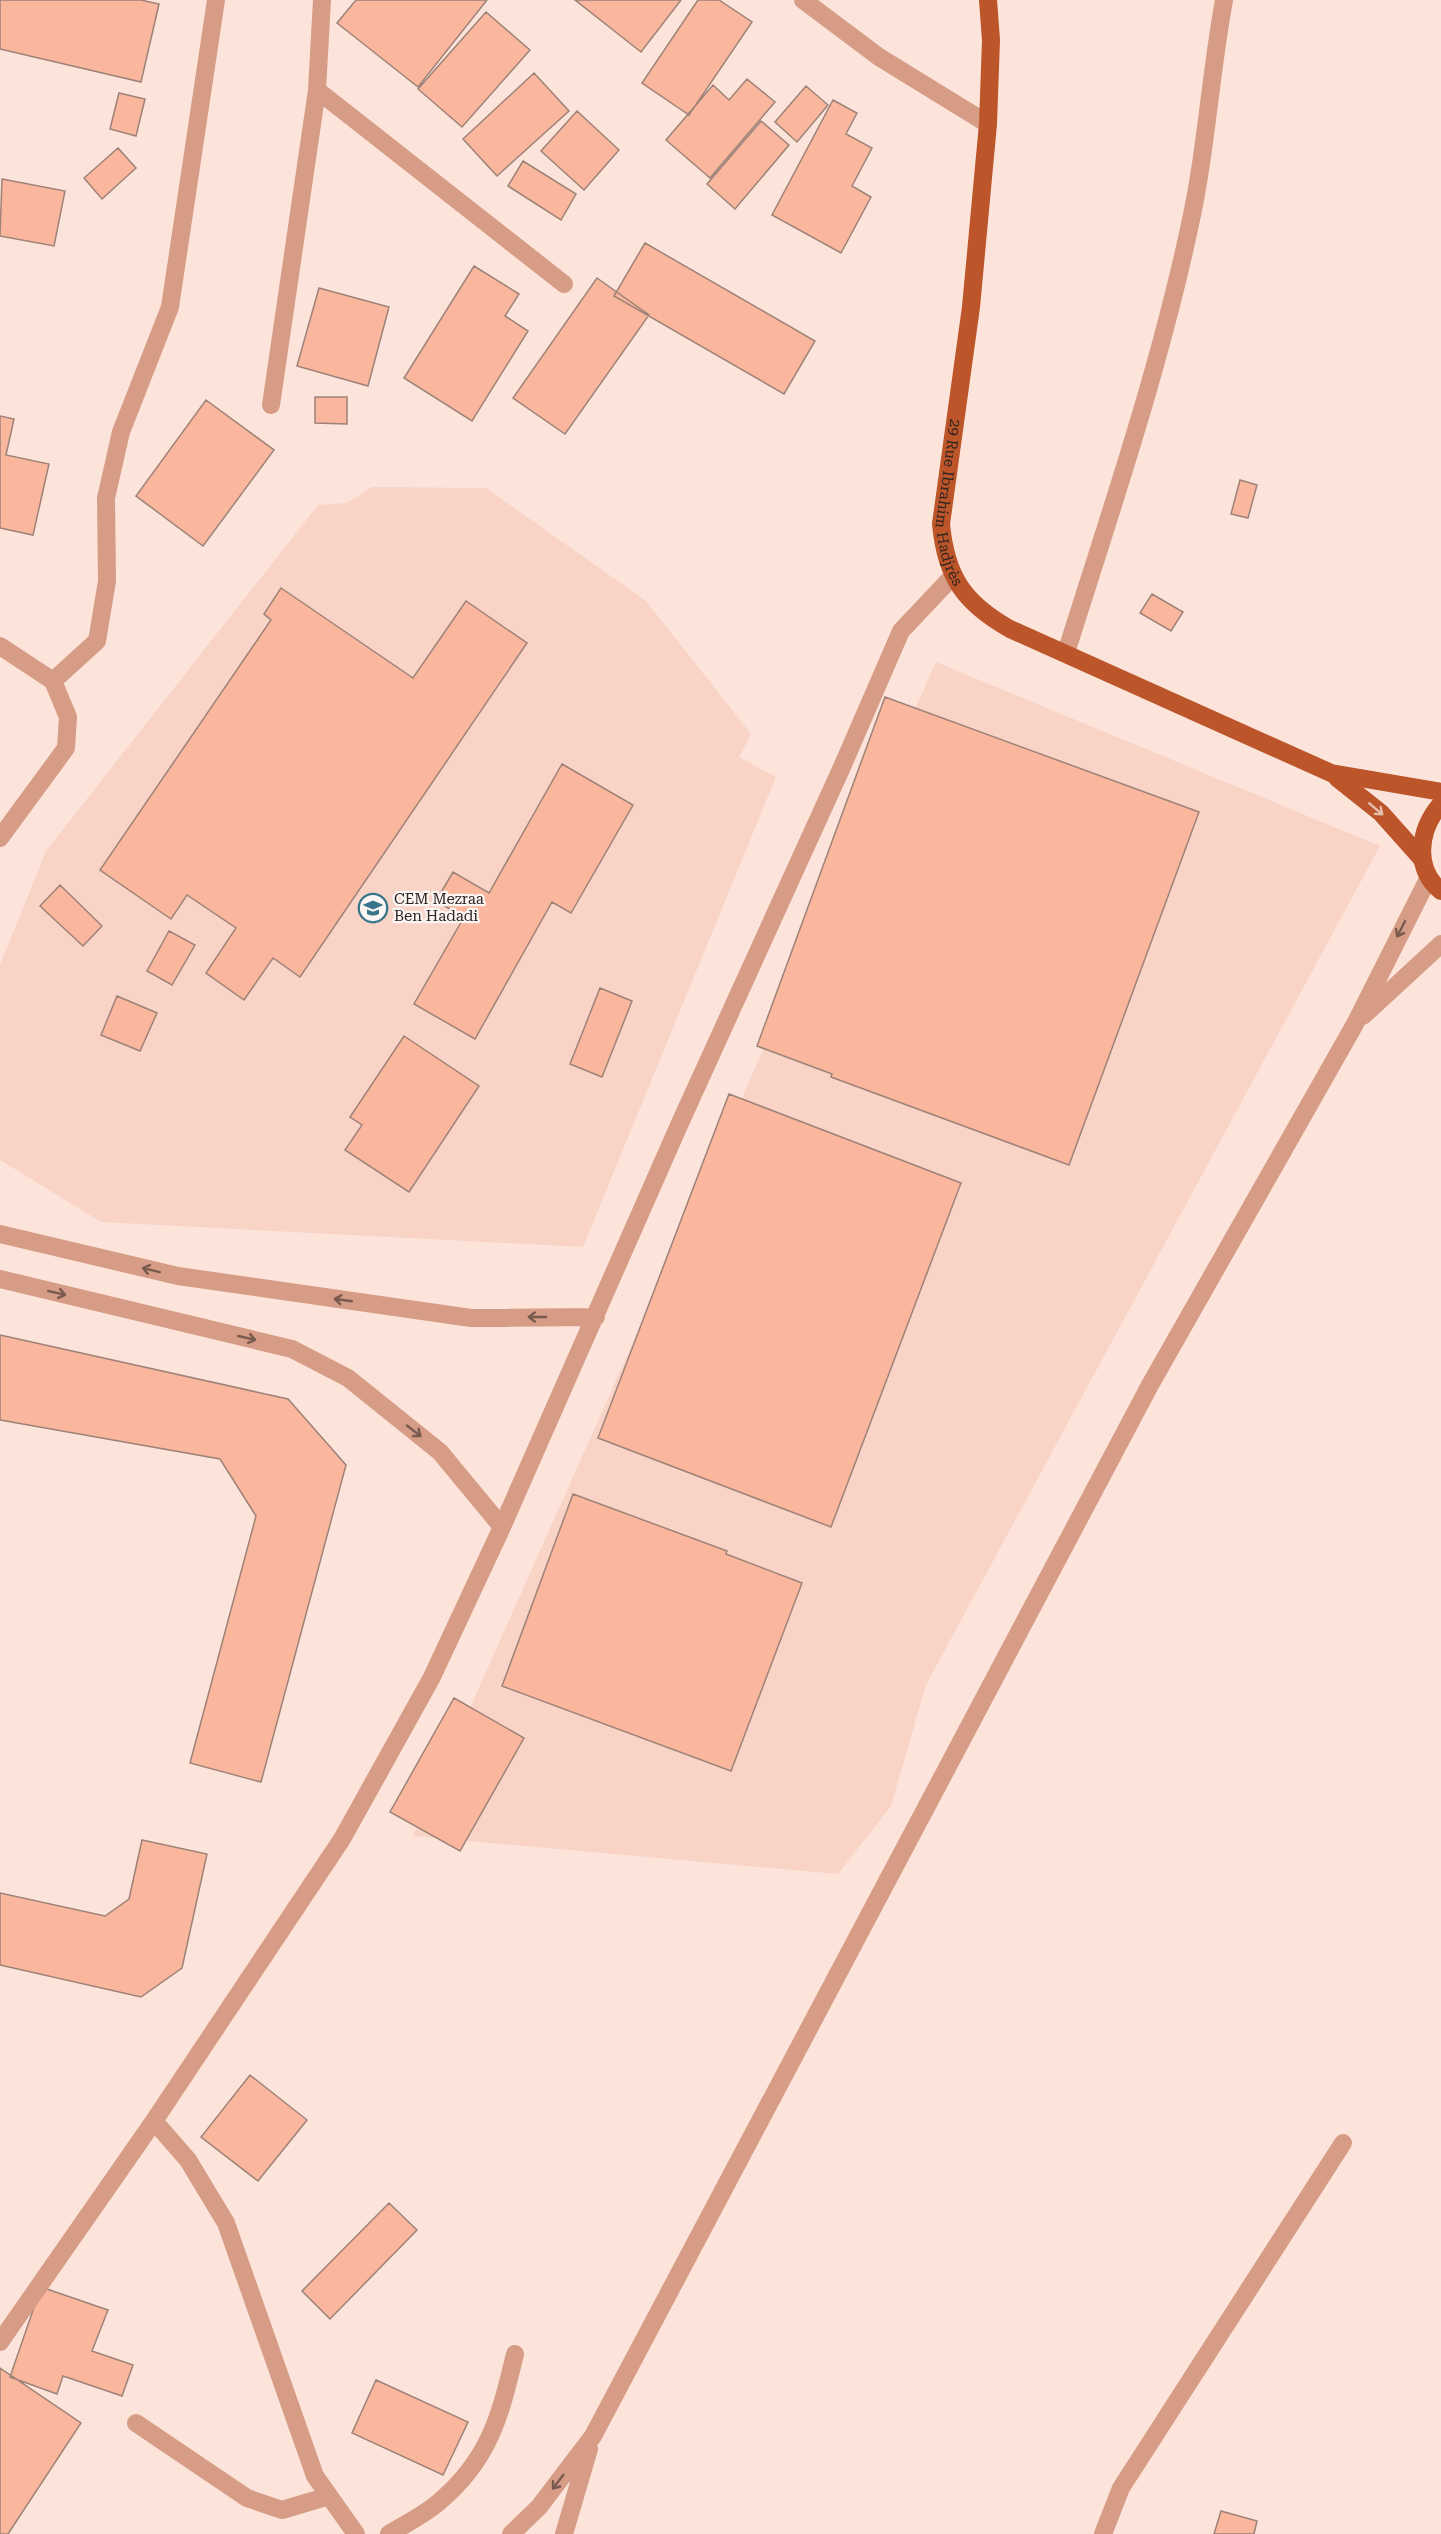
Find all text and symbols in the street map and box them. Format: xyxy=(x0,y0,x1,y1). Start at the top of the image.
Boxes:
street label: 29 Rue Ibrahim Hadjrès xyxy=(931,418,967,589)
one-way arrow xyxy=(1368,803,1384,816)
place label: CEM Mezraa Ben Hadadi xyxy=(394,890,484,925)
school or university icon: CEM Mezraa Ben Hadadi xyxy=(357,892,389,924)
one-way arrow xyxy=(1395,920,1407,938)
one-way arrow xyxy=(142,1263,161,1275)
one-way arrow xyxy=(47,1287,66,1299)
one-way arrow xyxy=(334,1294,354,1305)
one-way arrow xyxy=(528,1311,548,1323)
one-way arrow xyxy=(236,1333,256,1344)
one-way arrow xyxy=(406,1425,422,1438)
one-way arrow xyxy=(551,2474,564,2490)

